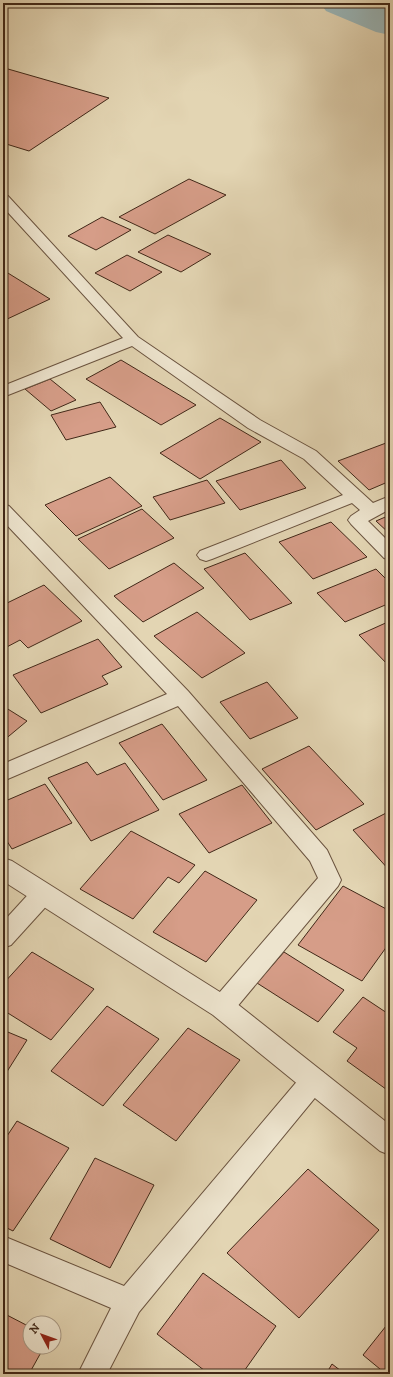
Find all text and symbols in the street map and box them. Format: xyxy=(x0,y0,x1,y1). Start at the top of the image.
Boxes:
north arrow xyxy=(22,1315,62,1355)
text: N xyxy=(27,1321,43,1337)

